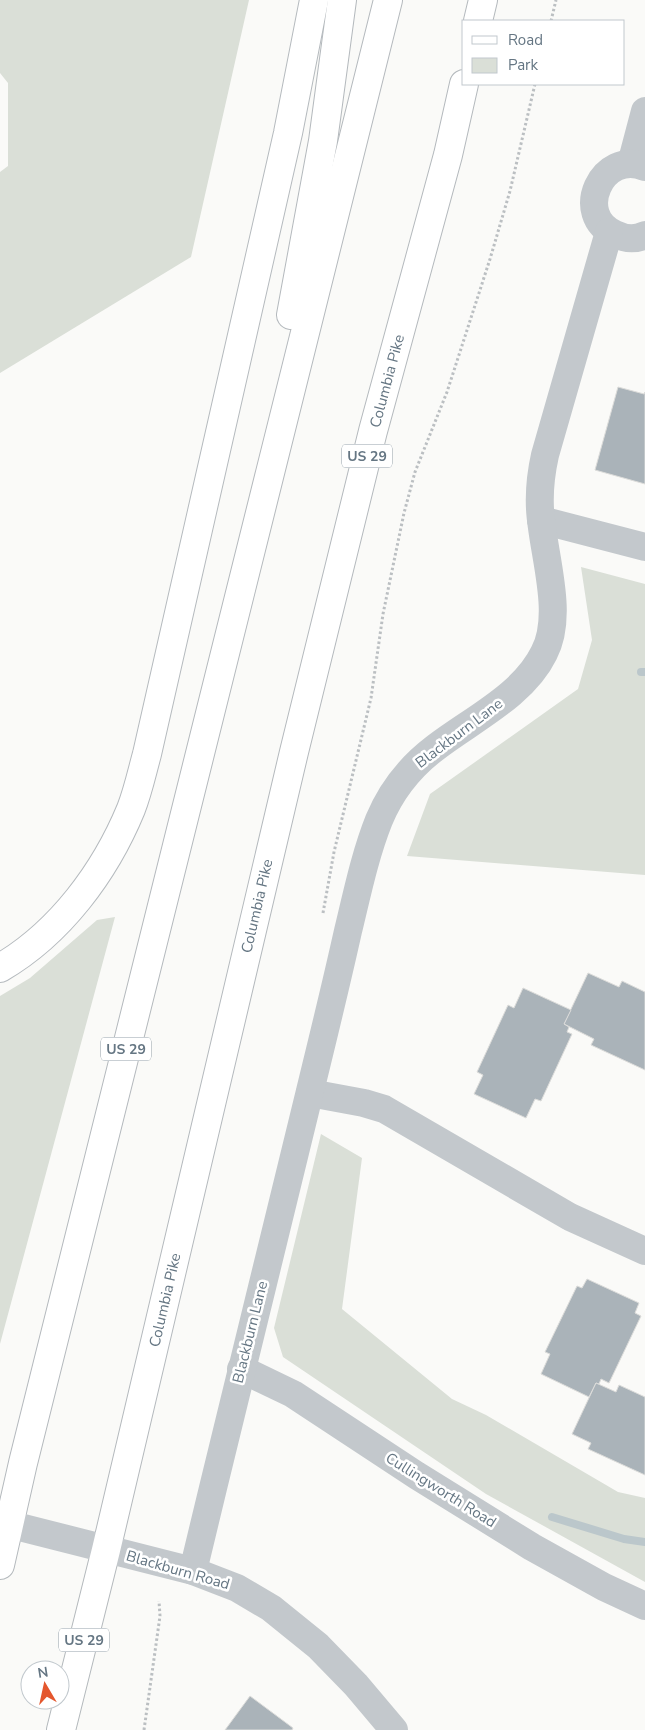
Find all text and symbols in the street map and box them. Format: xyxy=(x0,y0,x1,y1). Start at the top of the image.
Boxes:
legend xyxy=(462,20,625,85)
text: Road xyxy=(508,30,543,50)
text: Park xyxy=(508,55,538,75)
street label: Columbia Pike xyxy=(365,332,409,430)
road number: US 29 xyxy=(342,444,392,468)
street label: Blackburn Lane xyxy=(411,694,507,772)
street label: Columbia Pike xyxy=(236,857,278,955)
road number: US 29 xyxy=(101,1038,151,1060)
street label: Columbia Pike xyxy=(144,1251,186,1349)
street label: Blackburn Lane xyxy=(228,1279,272,1385)
street label: Cullingworth Road xyxy=(382,1448,500,1532)
street label: Blackburn Road xyxy=(124,1546,232,1594)
road number: US 29 xyxy=(59,1628,109,1652)
north arrow xyxy=(20,1660,70,1710)
text: N xyxy=(36,1662,50,1683)

